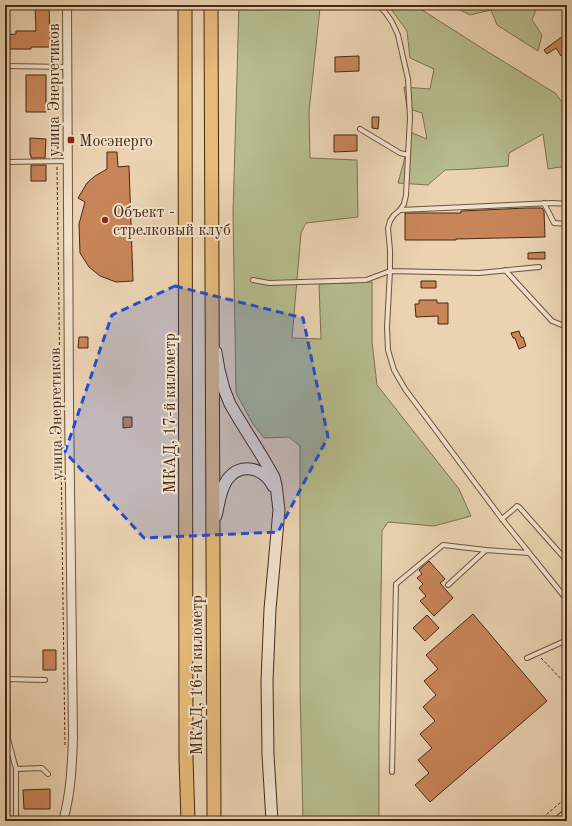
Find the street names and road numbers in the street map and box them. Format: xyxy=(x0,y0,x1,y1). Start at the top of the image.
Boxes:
street label: улица Энергетиков xyxy=(47,23,63,157)
street label: МКАД, 17-й километр xyxy=(163,333,179,493)
street label: улица Энергетиков xyxy=(48,347,66,481)
street label: МКАД, 16-й километр xyxy=(190,595,206,755)

